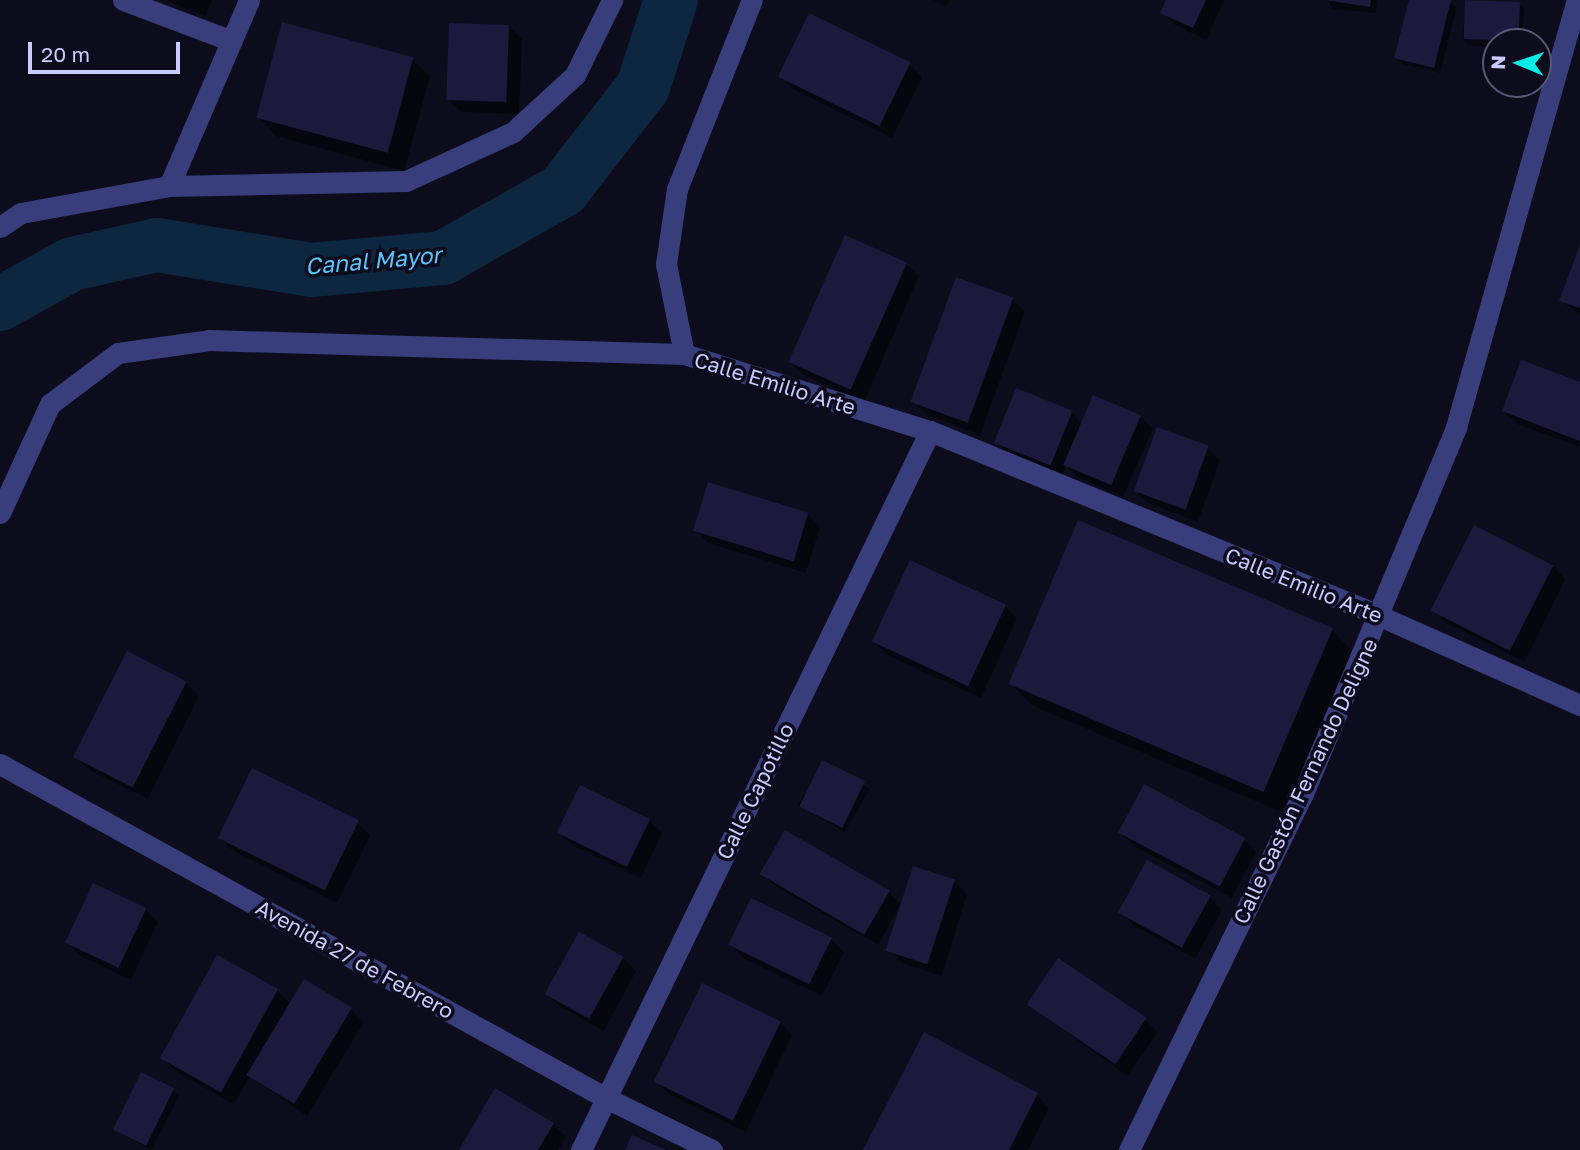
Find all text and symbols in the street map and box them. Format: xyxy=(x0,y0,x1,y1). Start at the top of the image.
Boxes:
scale bar xyxy=(32,28,184,72)
north arrow xyxy=(1482,28,1552,98)
text: 20 m xyxy=(41,41,90,67)
text: N xyxy=(1486,55,1509,70)
water label: Canal Mayor xyxy=(304,240,442,280)
street label: Calle Emilio Arte xyxy=(691,346,859,420)
street label: Calle Emilio Arte xyxy=(1222,542,1386,628)
street label: Calle Gastón Fernando Deligne xyxy=(1228,634,1382,928)
street label: Calle Capotillo xyxy=(711,719,799,863)
street label: Avenida 27 de Febrero xyxy=(252,894,458,1024)

